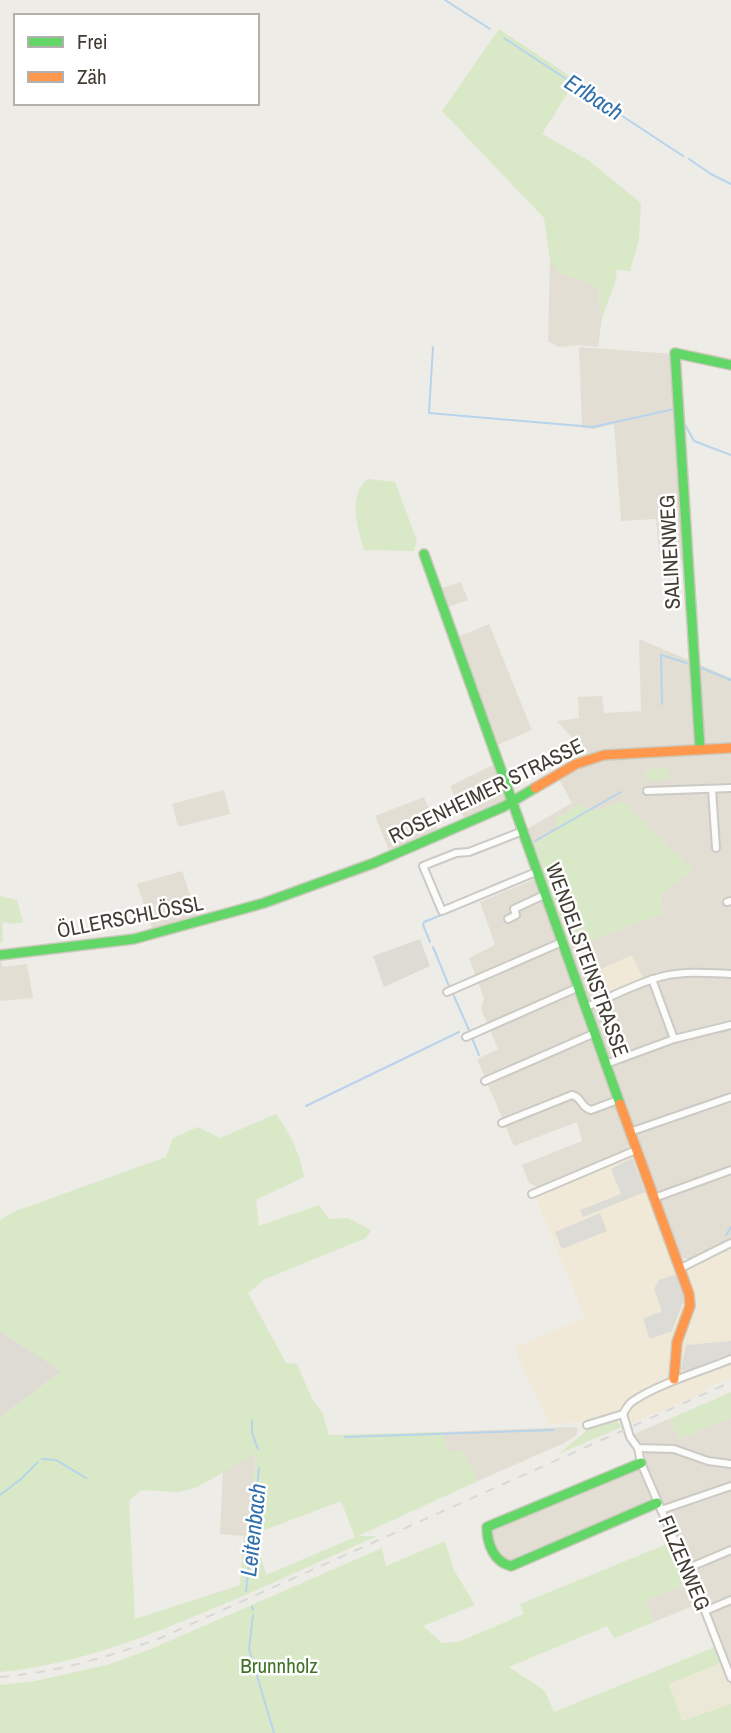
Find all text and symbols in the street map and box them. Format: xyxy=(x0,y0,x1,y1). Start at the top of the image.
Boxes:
legend xyxy=(14,14,259,105)
text: Frei xyxy=(77,27,108,56)
text: Zäh xyxy=(77,62,107,91)
water label: Erlbach xyxy=(559,66,630,127)
street label: SALINENWEG xyxy=(652,494,687,610)
street label: ROSENHEIMER STRASSE xyxy=(384,731,588,850)
street label: WENDELSTEINSTRASSE xyxy=(539,859,636,1061)
street label: ÖLLERSCHLÖSSL xyxy=(54,888,206,945)
water label: Leitenbach xyxy=(232,1482,273,1578)
street label: FILZENWEG xyxy=(651,1511,717,1615)
park label: Brunnholz xyxy=(240,1651,318,1680)

